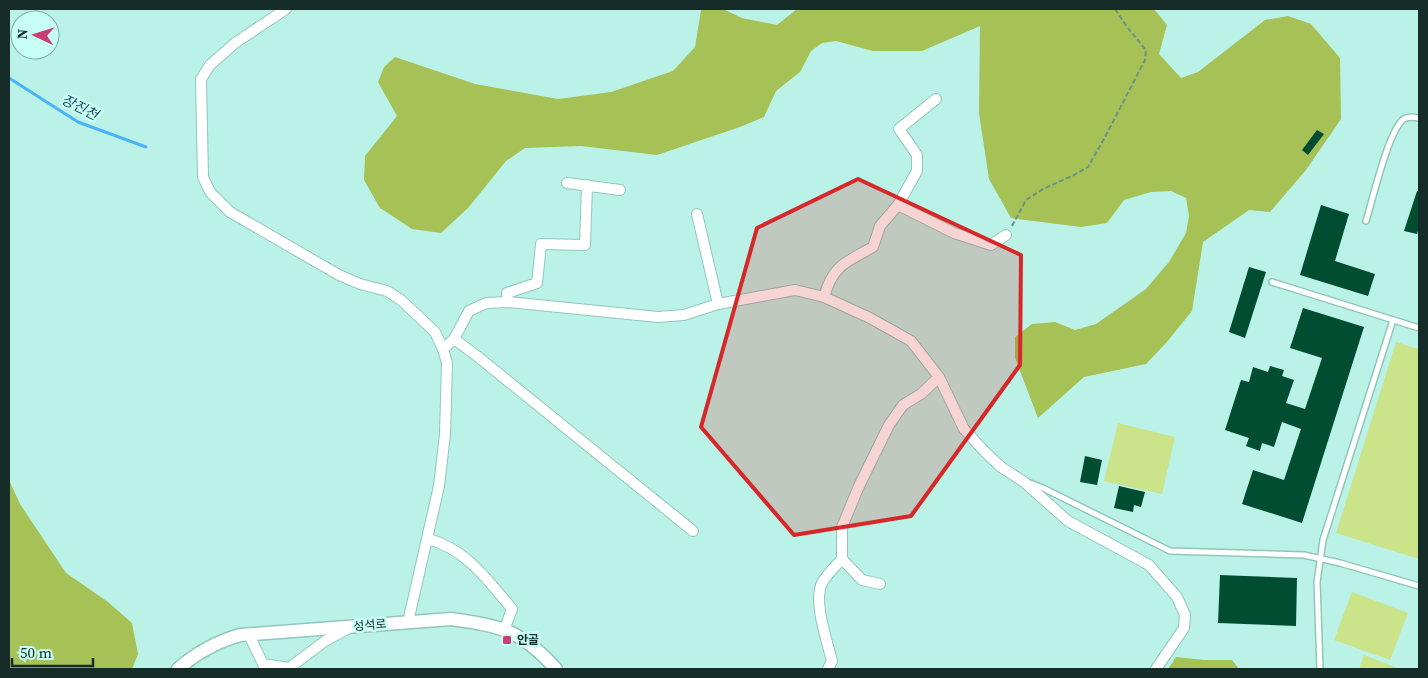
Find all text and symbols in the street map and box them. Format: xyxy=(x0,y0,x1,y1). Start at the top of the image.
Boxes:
north arrow xyxy=(10,10,60,60)
text: N xyxy=(12,28,32,40)
water label: 장진천 xyxy=(58,89,103,125)
street label: 성석로 xyxy=(353,616,387,634)
place label: 안골 xyxy=(517,632,539,648)
marker: 안골 xyxy=(501,634,513,646)
scale bar xyxy=(12,636,94,668)
text: 50 m xyxy=(20,642,52,663)

